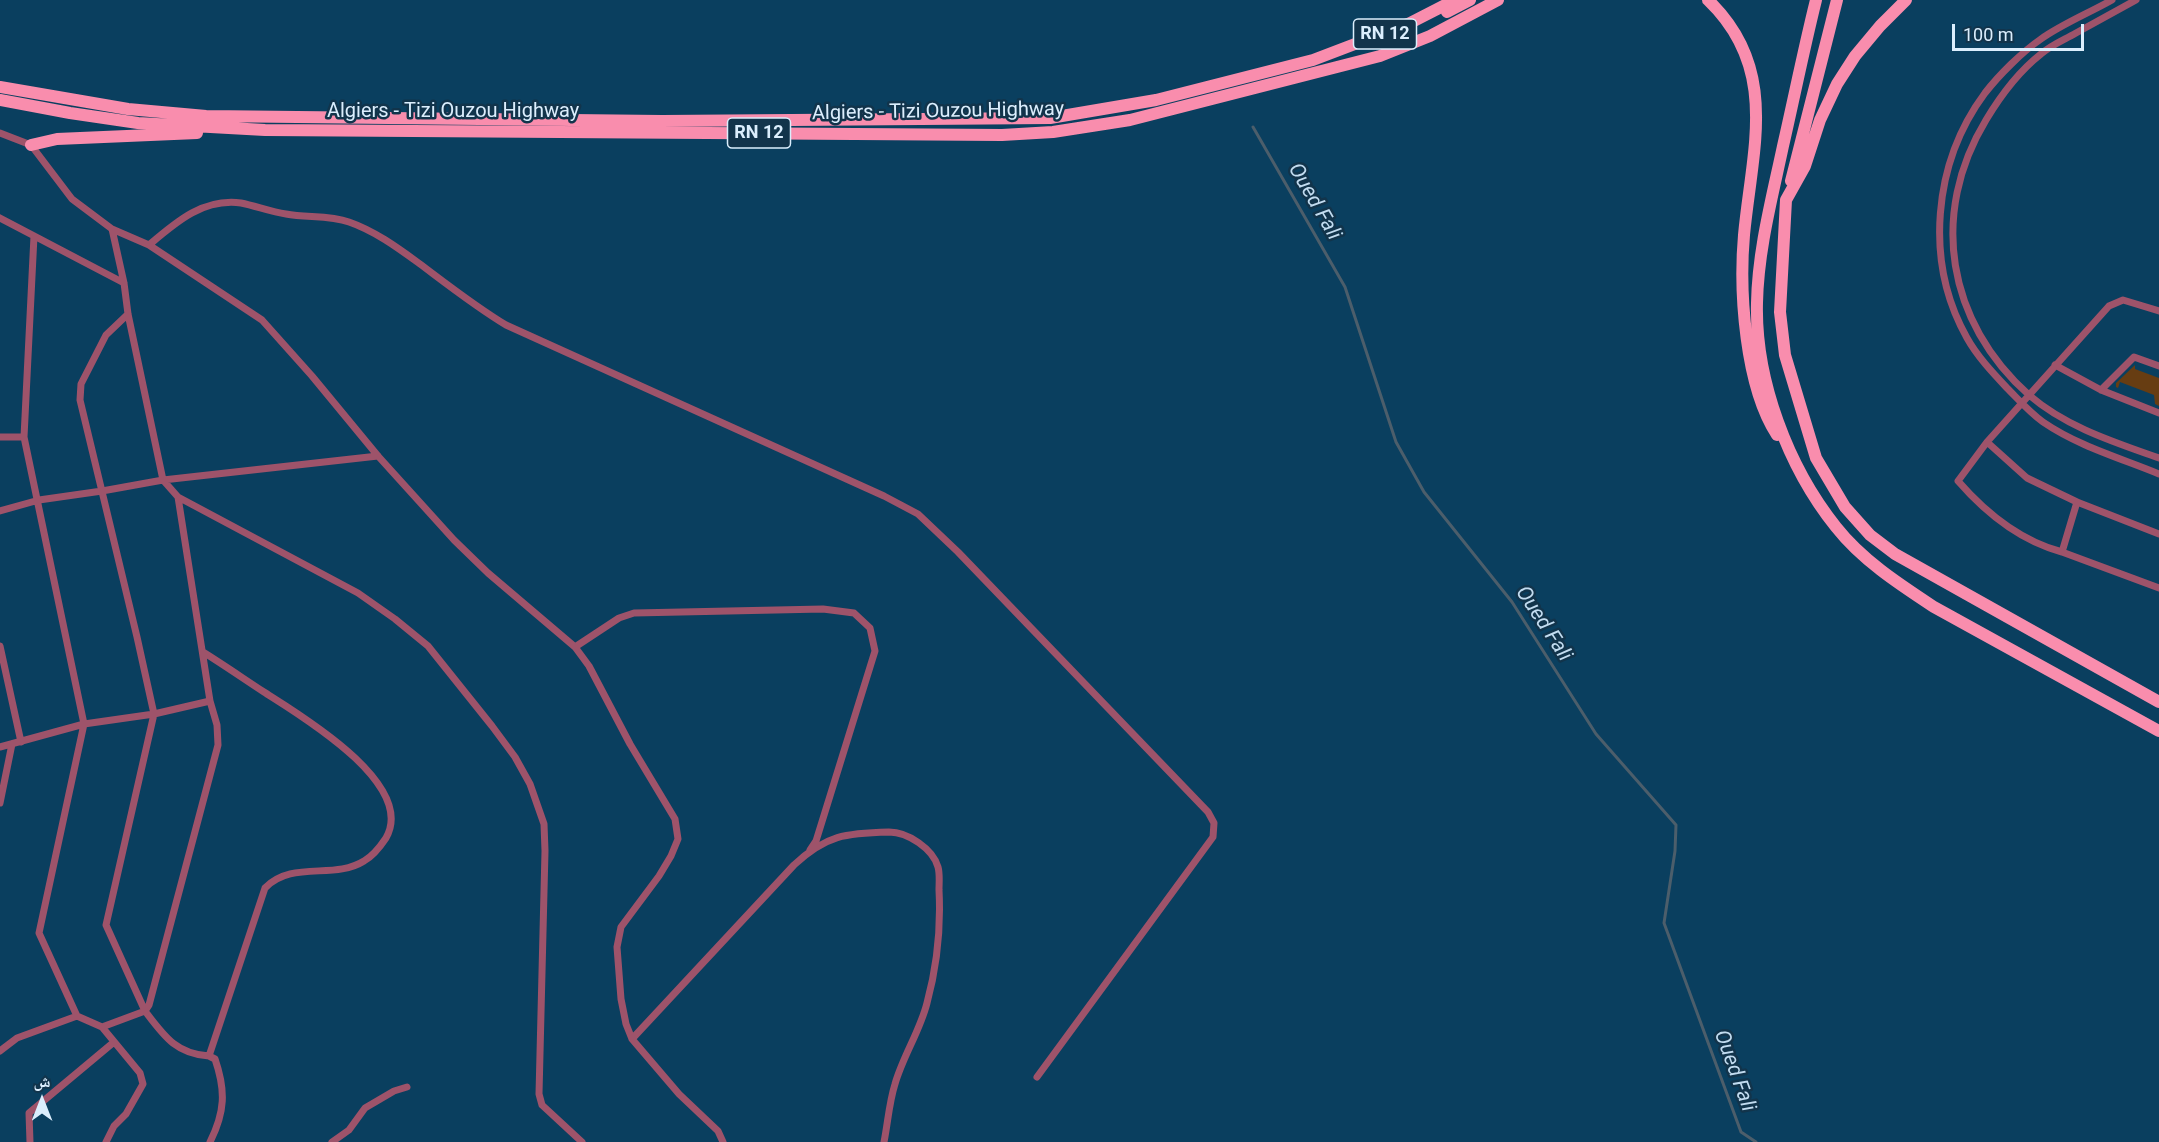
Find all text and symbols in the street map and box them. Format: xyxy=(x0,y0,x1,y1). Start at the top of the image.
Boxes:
scale bar xyxy=(1955,12,2087,50)
road number: RN 12 xyxy=(1354,19,1416,49)
text: 100 m xyxy=(1963,24,2014,45)
street label: Algiers - Tizi Ouzou Highway xyxy=(812,98,1064,126)
street label: Algiers - Tizi Ouzou Highway xyxy=(327,100,579,124)
road number: RN 12 xyxy=(728,118,790,148)
water label: Oued Fali xyxy=(1282,159,1346,245)
water label: Oued Fali xyxy=(1509,582,1577,666)
water label: Oued Fali xyxy=(1708,1027,1760,1115)
north arrow xyxy=(12,1070,72,1130)
text: ش xyxy=(34,1072,50,1091)

